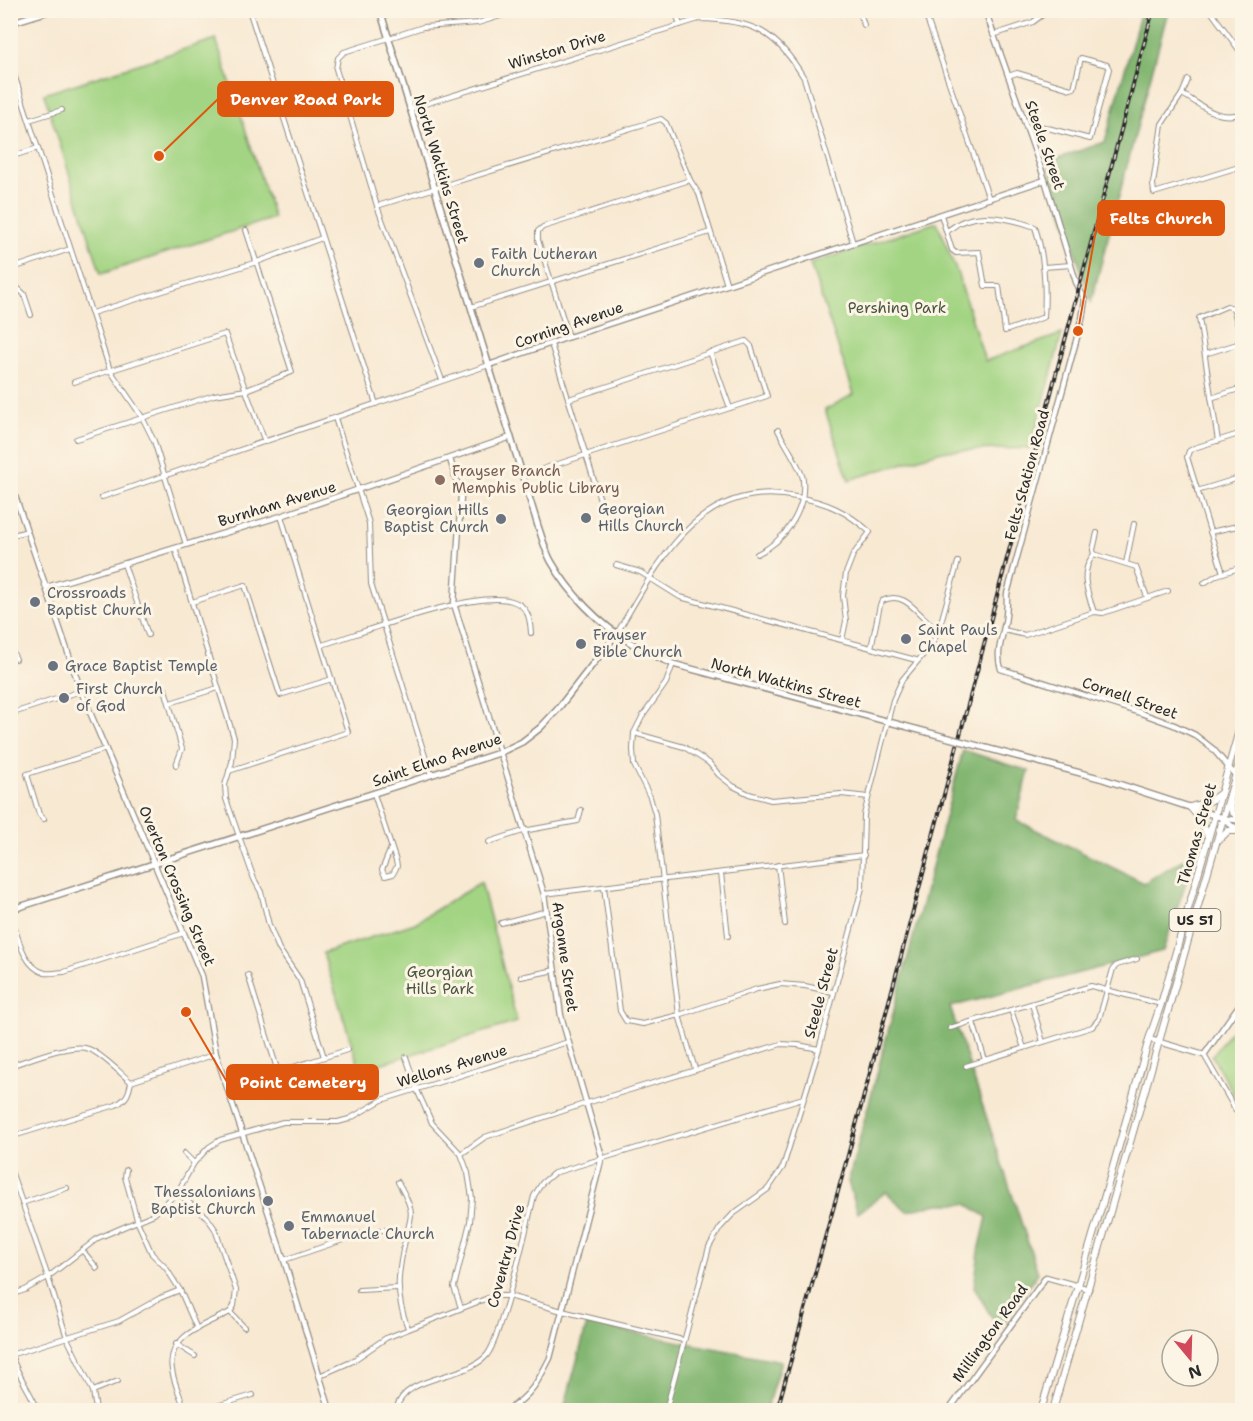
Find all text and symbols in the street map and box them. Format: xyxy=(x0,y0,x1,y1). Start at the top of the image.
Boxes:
street label: Winston Drive xyxy=(506,26,608,74)
callout: Denver Road Park xyxy=(218,82,393,116)
text: Denver Road Park xyxy=(230,89,382,110)
street label: North Watkins Street xyxy=(409,92,473,246)
street label: Steele Street xyxy=(1020,98,1070,192)
callout: Felts Church xyxy=(1098,201,1224,235)
text: Felts Church xyxy=(1110,208,1213,229)
place label: Faith Lutheran Church xyxy=(491,244,597,281)
marker: Faith Lutheran Church xyxy=(472,256,486,270)
street label: Corning Avenue xyxy=(512,297,626,353)
park label: Pershing Park xyxy=(848,298,946,318)
street label: Felts Station Road xyxy=(1000,407,1054,542)
place label: Frayser Branch Memphis Public Library xyxy=(452,461,620,498)
marker: Frayser Branch Memphis Public Library xyxy=(433,473,447,487)
street label: Burnham Avenue xyxy=(216,477,338,531)
place label: Georgian Hills Church xyxy=(598,499,684,536)
place label: Georgian Hills Baptist Church xyxy=(384,500,489,537)
marker: Georgian Hills Church xyxy=(579,511,593,525)
marker: Georgian Hills Baptist Church xyxy=(494,512,508,526)
place label: Crossroads Baptist Church xyxy=(47,583,152,620)
marker: Crossroads Baptist Church xyxy=(28,595,42,609)
place label: Saint Pauls Chapel xyxy=(918,620,998,657)
place label: Frayser Bible Church xyxy=(593,625,682,662)
marker: Saint Pauls Chapel xyxy=(899,632,913,646)
marker: Frayser Bible Church xyxy=(574,637,588,651)
street label: North Watkins Street xyxy=(709,653,863,713)
place label: Grace Baptist Temple xyxy=(65,656,218,676)
marker: Grace Baptist Temple xyxy=(46,659,60,673)
street label: Cornell Street xyxy=(1079,672,1181,724)
place label: First Church of God xyxy=(76,679,163,716)
marker: First Church of God xyxy=(57,691,71,705)
street label: Saint Elmo Avenue xyxy=(370,728,504,792)
street label: Thomas Street xyxy=(1173,780,1221,888)
street label: Overton Crossing Street xyxy=(134,803,220,969)
street label: Argonne Street xyxy=(547,901,583,1013)
road number: US 51 xyxy=(1170,909,1220,931)
street label: Steele Street xyxy=(799,945,843,1041)
park label: Georgian Hills Park xyxy=(406,962,474,999)
street label: Wellons Avenue xyxy=(394,1040,510,1092)
callout: Point Cemetery xyxy=(227,1065,378,1099)
text: Point Cemetery xyxy=(240,1072,366,1093)
place label: Thessalonians Baptist Church xyxy=(151,1182,256,1219)
marker: Thessalonians Baptist Church xyxy=(261,1194,275,1208)
street label: Coventry Drive xyxy=(483,1202,529,1310)
place label: Emmanuel Tabernacle Church xyxy=(301,1207,435,1244)
marker: Emmanuel Tabernacle Church xyxy=(282,1219,296,1233)
street label: Millington Road xyxy=(948,1280,1033,1386)
north arrow xyxy=(1160,1328,1220,1388)
text: N xyxy=(1185,1360,1204,1384)

